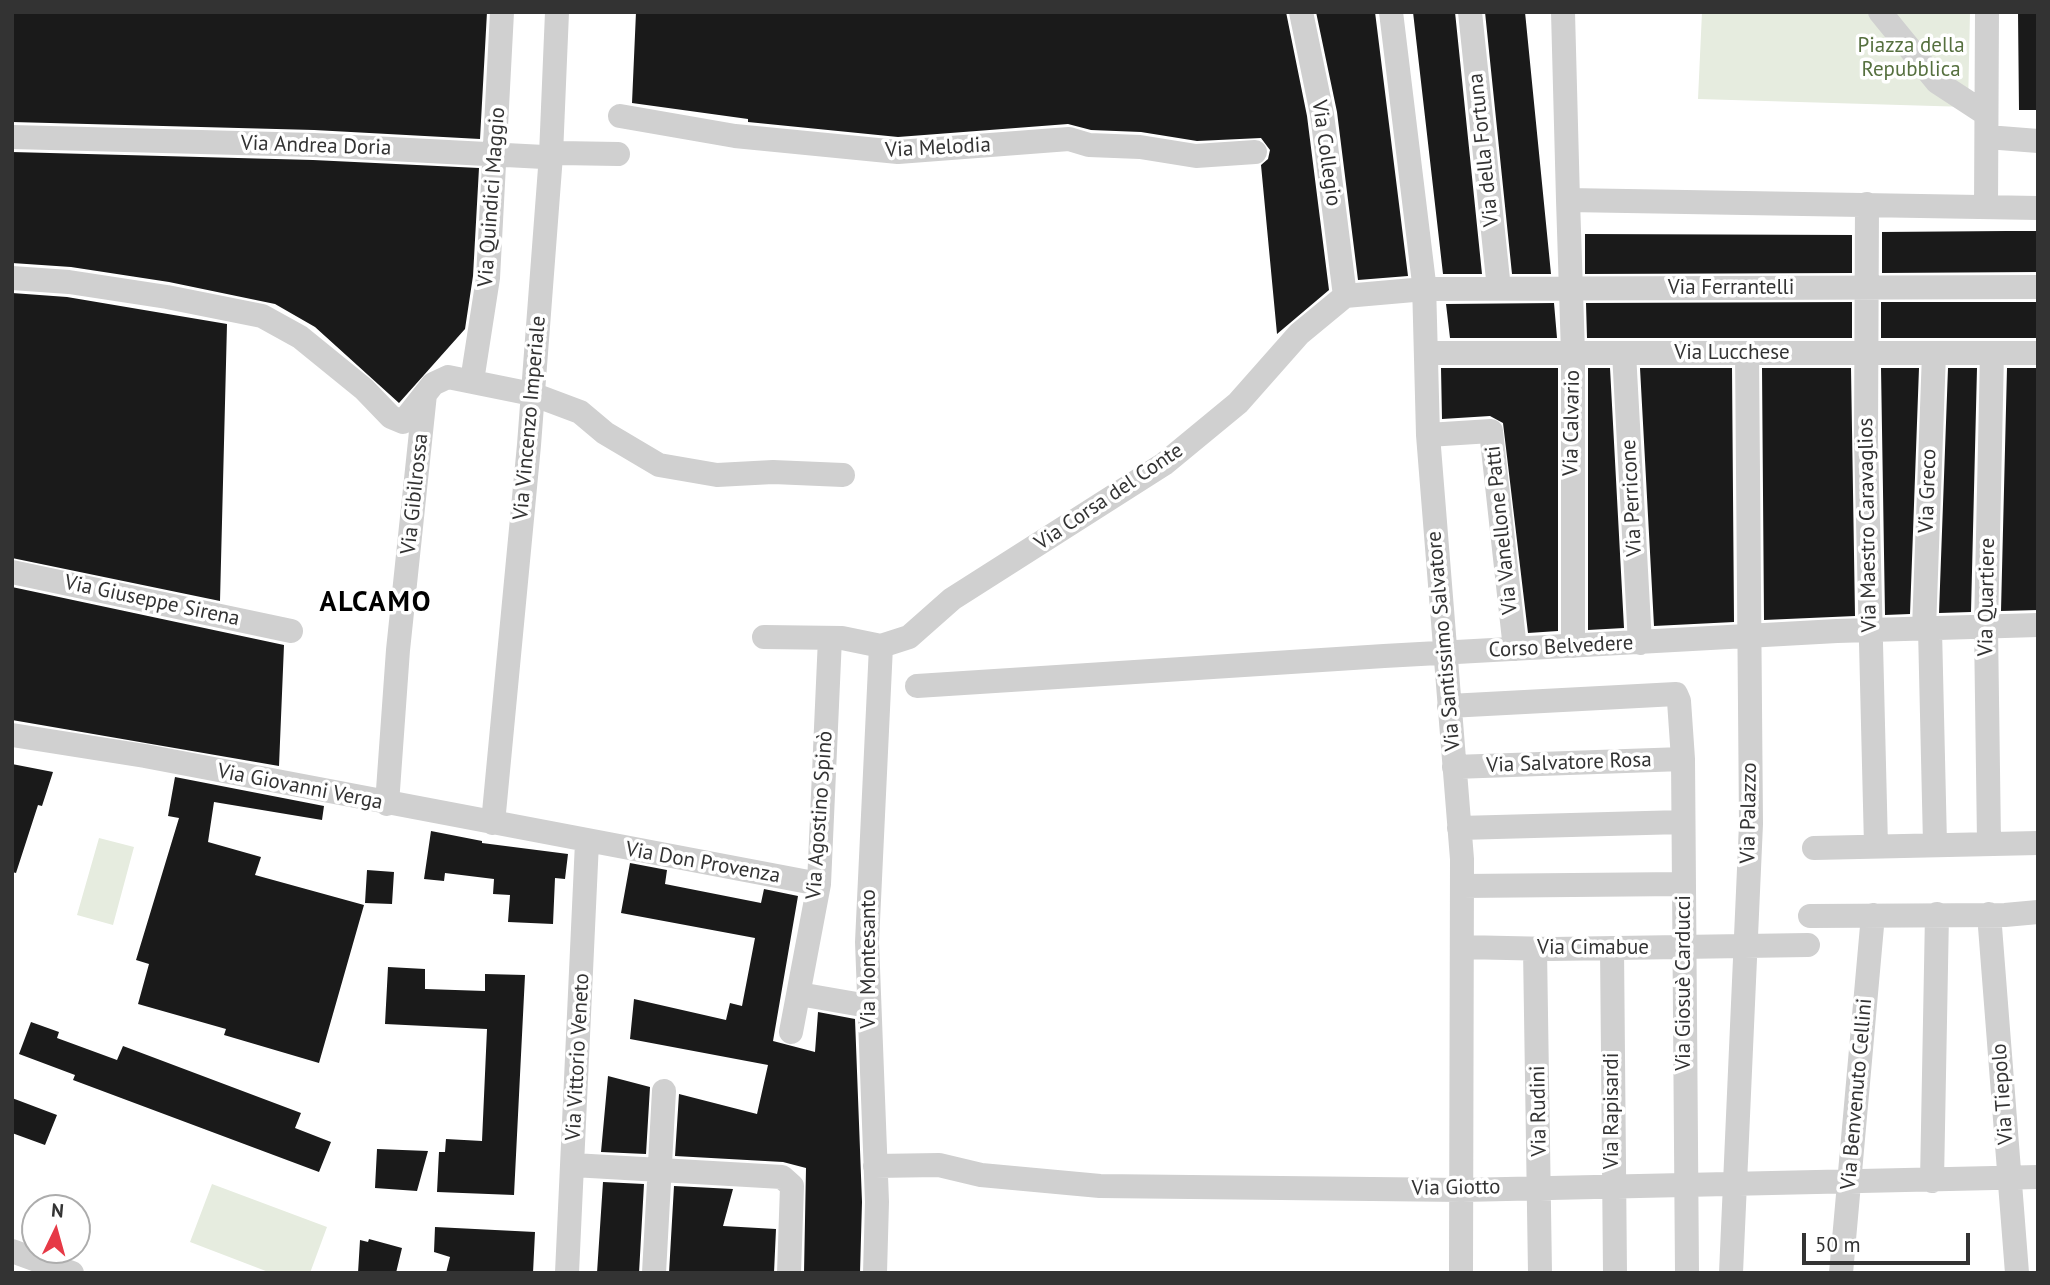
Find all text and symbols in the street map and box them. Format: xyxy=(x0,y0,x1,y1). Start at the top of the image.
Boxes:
park label: Piazza della Repubblica xyxy=(1857,33,1965,83)
street label: Via della Fortuna xyxy=(1463,72,1505,228)
street label: Via Collegio xyxy=(1306,98,1346,208)
street label: Via Quindici Maggio xyxy=(473,106,511,288)
street label: Via Andrea Doria xyxy=(240,131,392,161)
street label: Via Melodia xyxy=(885,133,991,163)
street label: Via Ferrantelli xyxy=(1668,275,1794,301)
street label: Via Vincenzo Imperiale xyxy=(509,315,551,521)
street label: Via Lucchese xyxy=(1674,340,1790,366)
street label: Via Calvario xyxy=(1558,370,1586,476)
street label: Via Maestro Caravaglios xyxy=(1854,418,1882,632)
street label: Via Gibilrossa xyxy=(396,432,434,556)
street label: Via Corsa del Conte xyxy=(1030,438,1188,556)
street label: Via Perricone xyxy=(1616,439,1648,557)
street label: Via Vanellone Patti xyxy=(1481,444,1523,616)
street label: Via Greco xyxy=(1914,448,1942,534)
street label: Via Santissimo Salvatore xyxy=(1422,530,1466,752)
street label: Via Quartiere xyxy=(1973,537,2001,657)
street label: Via Giuseppe Sirena xyxy=(62,570,242,632)
district label: ALCAMO xyxy=(320,586,432,620)
street label: Corso Belvedere xyxy=(1488,631,1634,663)
street label: Via Agostino Spinò xyxy=(802,730,838,900)
street label: Via Salvatore Rosa xyxy=(1486,748,1652,778)
street label: Via Giovanni Verga xyxy=(215,759,385,815)
street label: Via Palazzo xyxy=(1736,762,1762,864)
street label: Via Don Provenza xyxy=(624,837,782,889)
street label: Via Montesanto xyxy=(856,889,882,1029)
street label: Via Giosuè Carducci xyxy=(1671,895,1697,1071)
street label: Via Cimabue xyxy=(1537,935,1649,961)
street label: Via Vittorio Veneto xyxy=(561,973,595,1141)
street label: Via Benvenuto Cellini xyxy=(1836,997,1878,1191)
street label: Via Tiepolo xyxy=(1987,1042,2019,1146)
street label: Via Rapisardi xyxy=(1599,1053,1625,1169)
street label: Via Rudini xyxy=(1526,1065,1552,1157)
street label: Via Giotto xyxy=(1411,1175,1501,1201)
north arrow xyxy=(21,1194,91,1264)
text: N xyxy=(50,1198,65,1223)
scale bar xyxy=(1805,1218,1973,1262)
text: 50 m xyxy=(1815,1231,1861,1258)

